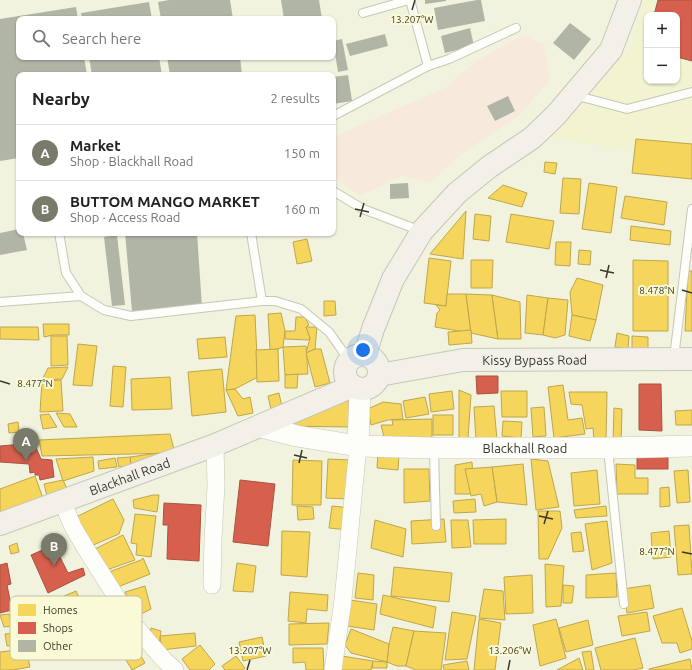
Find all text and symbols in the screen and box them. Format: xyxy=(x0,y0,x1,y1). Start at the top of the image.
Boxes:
map controls xyxy=(644,12,680,84)
button: + xyxy=(644,12,680,48)
text: 13.207°W xyxy=(390,14,434,25)
search box xyxy=(16,16,336,60)
icon: search xyxy=(30,27,52,49)
text: Search here xyxy=(62,30,141,47)
button: − xyxy=(644,48,680,84)
text: Nearby xyxy=(32,89,90,108)
text: 2 results xyxy=(270,91,320,105)
text: Market xyxy=(70,137,121,154)
text: A xyxy=(40,146,50,160)
text: 150 m xyxy=(284,146,320,160)
text: Shop · Blackhall Road xyxy=(70,154,193,168)
text: BUTTOM MANGO MARKET xyxy=(70,193,260,210)
text: B xyxy=(41,202,49,216)
text: 160 m xyxy=(284,202,320,216)
text: Shop · Access Road xyxy=(70,210,180,224)
text: 8.478°N xyxy=(639,285,675,296)
your location xyxy=(353,340,373,360)
street label: Kissy Bypass Road xyxy=(482,352,587,367)
text: 8.477°N xyxy=(17,378,53,389)
pin: A xyxy=(13,428,39,461)
street label: Blackhall Road xyxy=(482,441,567,455)
street label: Blackhall Road xyxy=(87,455,172,498)
pin: B xyxy=(41,533,67,566)
text: 8.477°N xyxy=(639,546,675,557)
legend xyxy=(10,596,142,660)
text: Homes xyxy=(43,604,78,616)
text: Shops xyxy=(43,622,73,634)
text: Other xyxy=(43,640,73,652)
text: 13.207°W xyxy=(228,645,272,656)
text: 13.206°W xyxy=(488,645,532,656)

